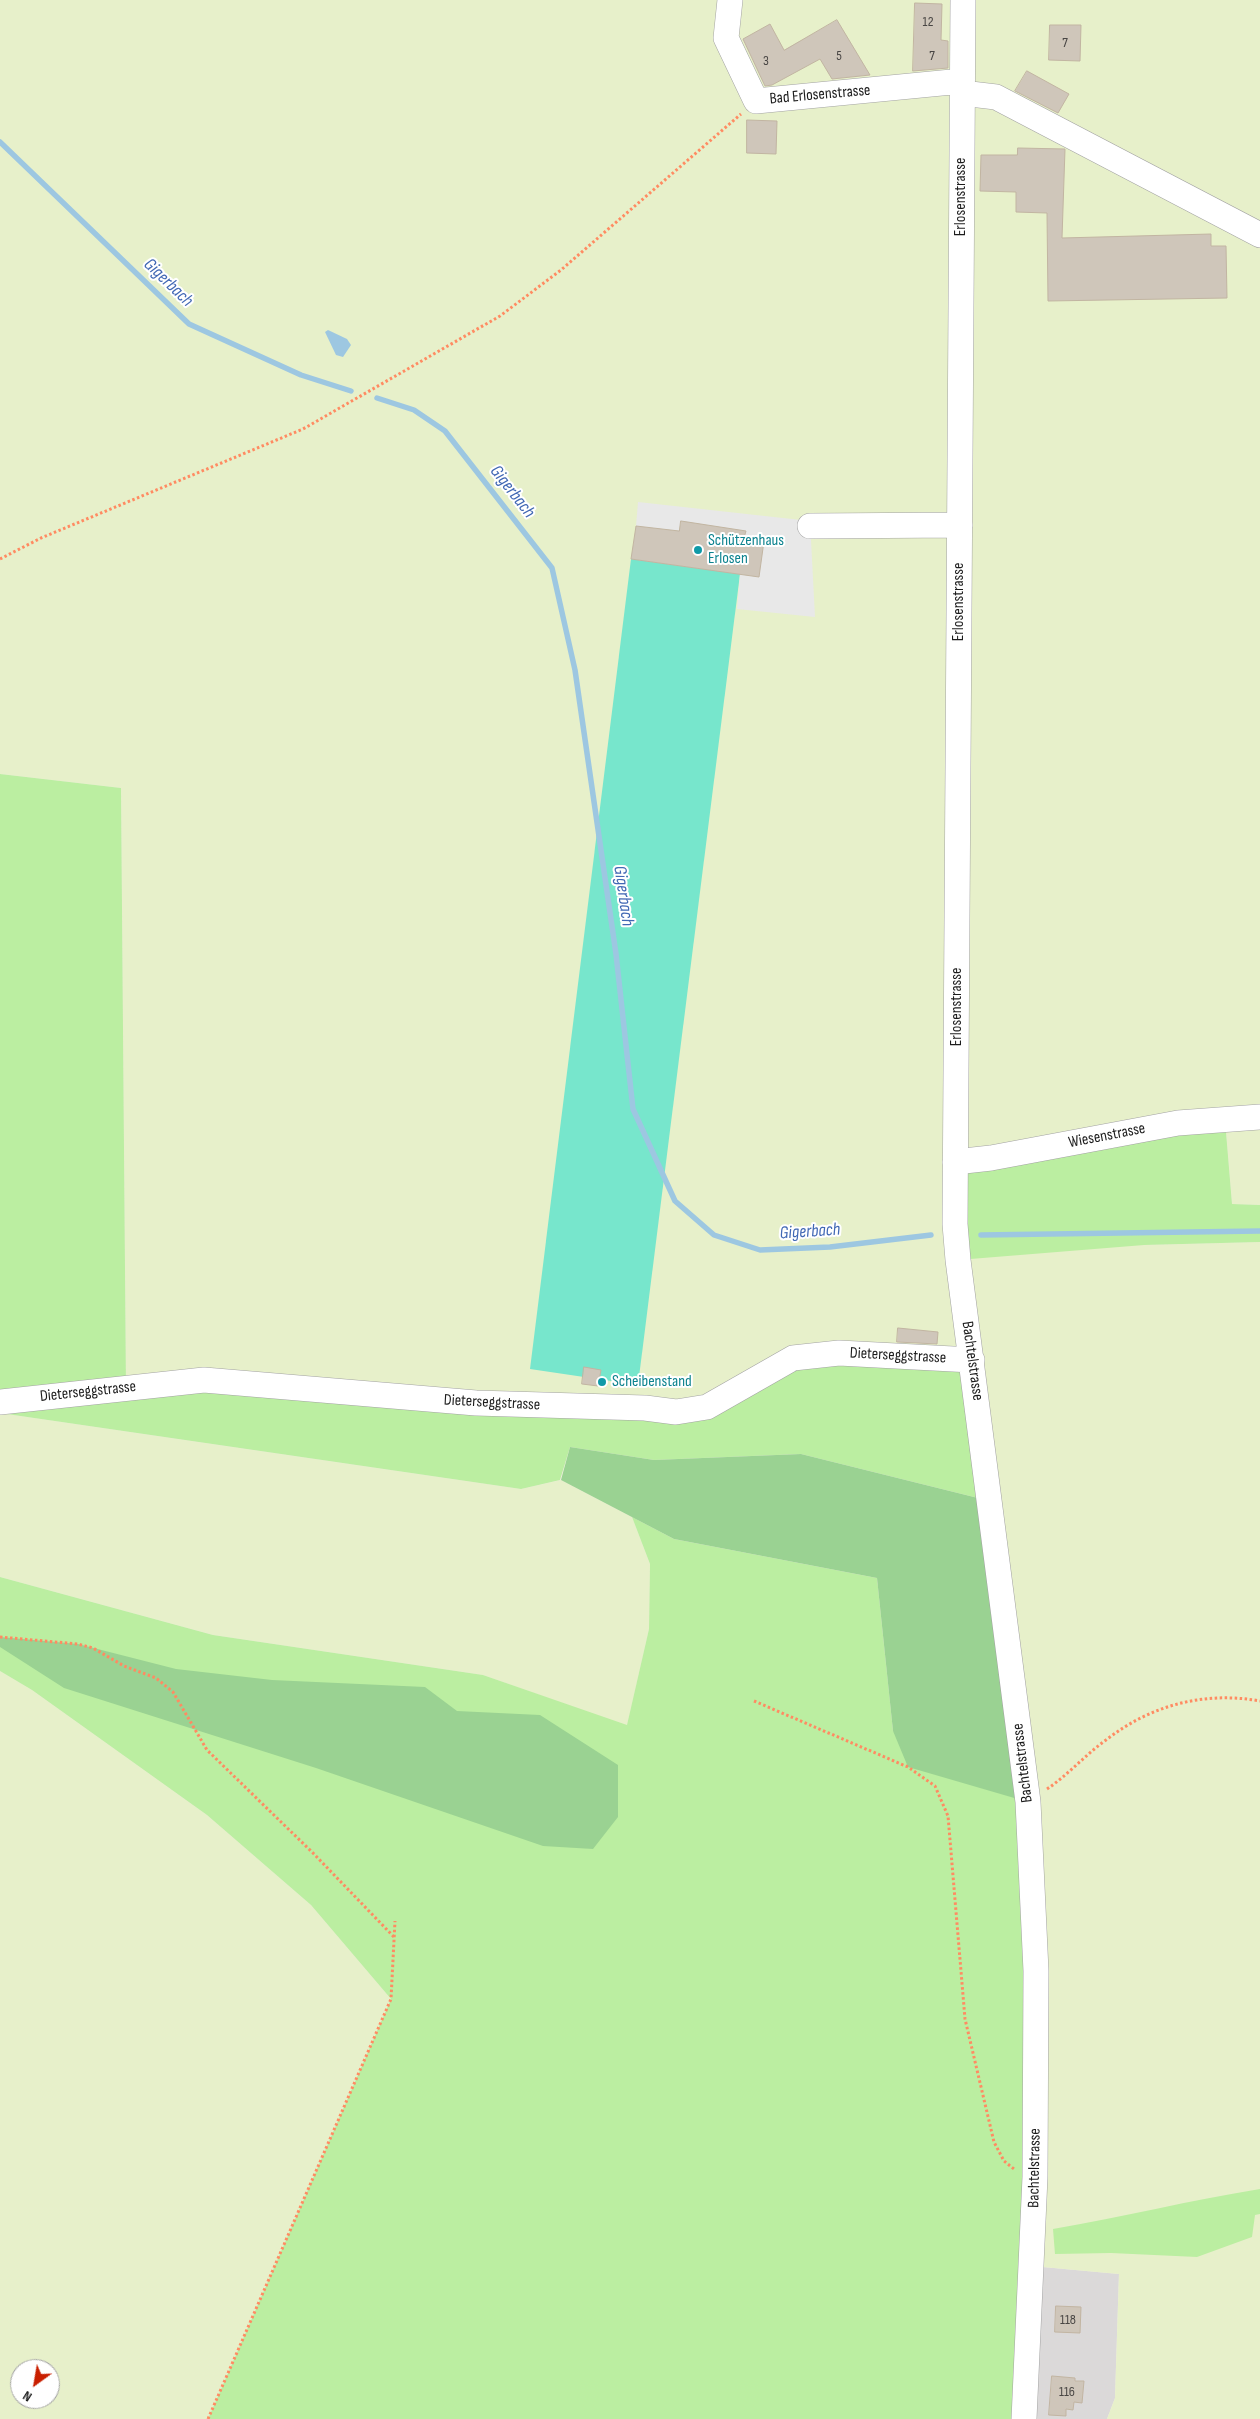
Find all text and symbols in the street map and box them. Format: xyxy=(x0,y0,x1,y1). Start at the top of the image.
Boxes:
house number: 12 xyxy=(923,14,933,30)
house number: 7 xyxy=(1062,35,1068,51)
house number: 5 xyxy=(836,48,842,64)
house number: 7 xyxy=(929,48,935,64)
house number: 3 xyxy=(763,53,769,69)
street label: Bad Erlosenstrasse xyxy=(769,81,871,109)
street label: Erlosenstrasse xyxy=(951,158,971,236)
water label: Gigerbach xyxy=(139,254,197,312)
water label: Gigerbach xyxy=(485,461,539,523)
place label: Schützenhaus Erlosen xyxy=(708,531,784,569)
marker: Schützenhaus Erlosen xyxy=(692,544,704,556)
street label: Erlosenstrasse xyxy=(949,563,969,641)
water label: Gigerbach xyxy=(608,864,638,928)
street label: Erlosenstrasse xyxy=(947,968,967,1046)
street label: Wiesenstrasse xyxy=(1067,1119,1147,1153)
water label: Gigerbach xyxy=(779,1219,841,1245)
street label: Bachtelstrasse xyxy=(957,1320,987,1402)
street label: Dieterseggstrasse xyxy=(849,1344,947,1368)
place label: Scheibenstand xyxy=(612,1372,692,1392)
marker: Scheibenstand xyxy=(596,1376,608,1388)
street label: Dieterseggstrasse xyxy=(39,1377,137,1407)
street label: Dieterseggstrasse xyxy=(443,1391,541,1415)
street label: Bachtelstrasse xyxy=(1009,1722,1037,1804)
street label: Bachtelstrasse xyxy=(1025,2128,1045,2208)
house number: 118 xyxy=(1060,2312,1076,2328)
north arrow xyxy=(10,2359,60,2409)
house number: 116 xyxy=(1059,2384,1075,2400)
text: N xyxy=(20,2387,35,2405)

